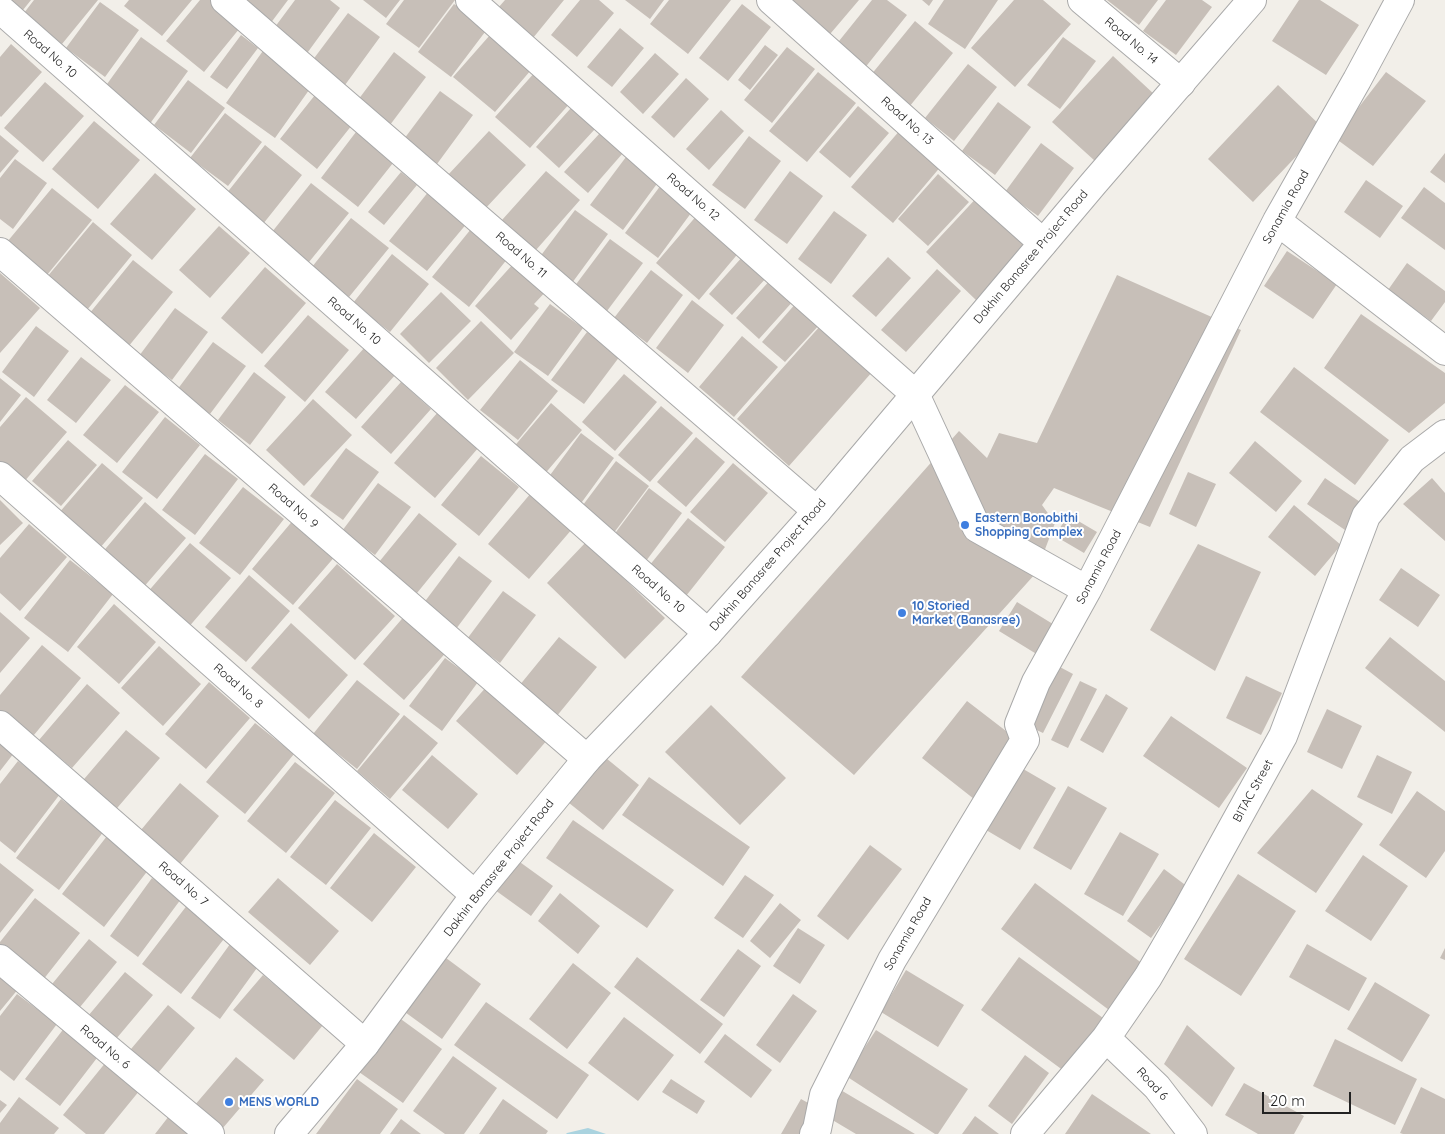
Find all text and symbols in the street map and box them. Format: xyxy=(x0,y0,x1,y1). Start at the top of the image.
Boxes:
street label: Road No. 14 xyxy=(1101,15,1161,67)
street label: Road No. 10 xyxy=(20,27,80,81)
street label: Road No. 13 xyxy=(878,94,936,148)
street label: Sonamia Road xyxy=(1260,168,1312,246)
street label: Road No. 12 xyxy=(664,170,722,224)
street label: Dakhin Banasree Project Road xyxy=(971,187,1091,327)
street label: Road No. 11 xyxy=(492,229,550,281)
street label: Road No. 10 xyxy=(324,294,384,348)
street label: Road No. 9 xyxy=(265,480,321,532)
street label: Dakhin Banasree Project Road xyxy=(707,496,829,634)
place label: Eastern Bonobithi Shopping Complex xyxy=(975,511,1082,539)
marker: Eastern Bonobithi Shopping Complex xyxy=(959,519,971,531)
street label: Sonamia Road xyxy=(1073,527,1125,607)
street label: Road No. 10 xyxy=(628,562,688,616)
place label: 10 Storied Market (Banasree) xyxy=(912,599,1020,627)
marker: 10 Storied Market (Banasree) xyxy=(896,607,908,619)
street label: Road No. 8 xyxy=(210,661,266,711)
street label: BITAC Street xyxy=(1230,757,1276,825)
street label: Dakhin Banasree Project Road xyxy=(441,797,557,939)
street label: Road No. 7 xyxy=(155,859,211,909)
street label: Sonamia Road xyxy=(881,895,935,973)
street label: Road No. 6 xyxy=(77,1022,133,1072)
street label: Road 6 xyxy=(1133,1065,1171,1103)
scale bar xyxy=(1265,1082,1354,1114)
text: 20 m xyxy=(1270,1091,1305,1110)
place label: MENS WORLD xyxy=(239,1095,319,1109)
marker: MENS WORLD xyxy=(223,1096,235,1108)

